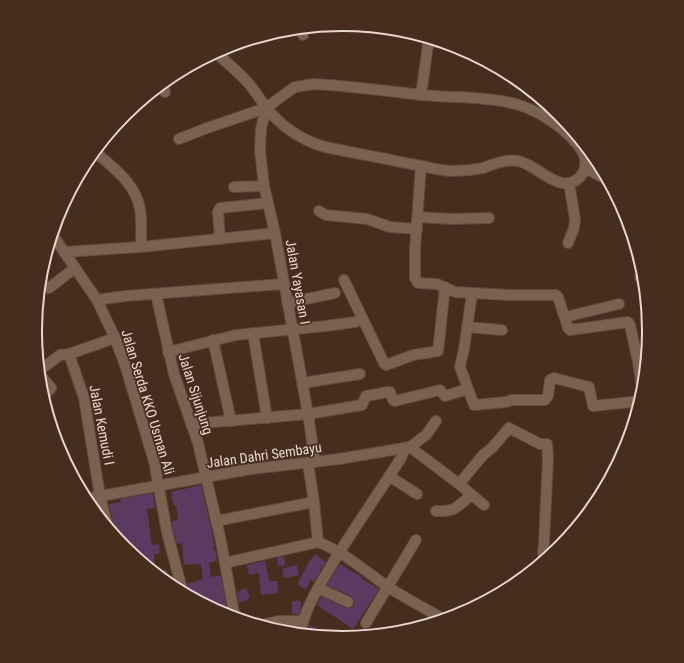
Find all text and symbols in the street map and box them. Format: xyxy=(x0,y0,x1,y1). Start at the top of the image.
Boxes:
street label: Jalan Yayasan I xyxy=(283,238,313,326)
street label: Jalan Serda KKO Usman Ali xyxy=(118,328,178,476)
street label: Jalan Sijunjung xyxy=(175,352,217,436)
street label: Jalan Kemudi I xyxy=(86,383,118,467)
street label: Jalan Dahri Sembayu xyxy=(205,439,323,471)

